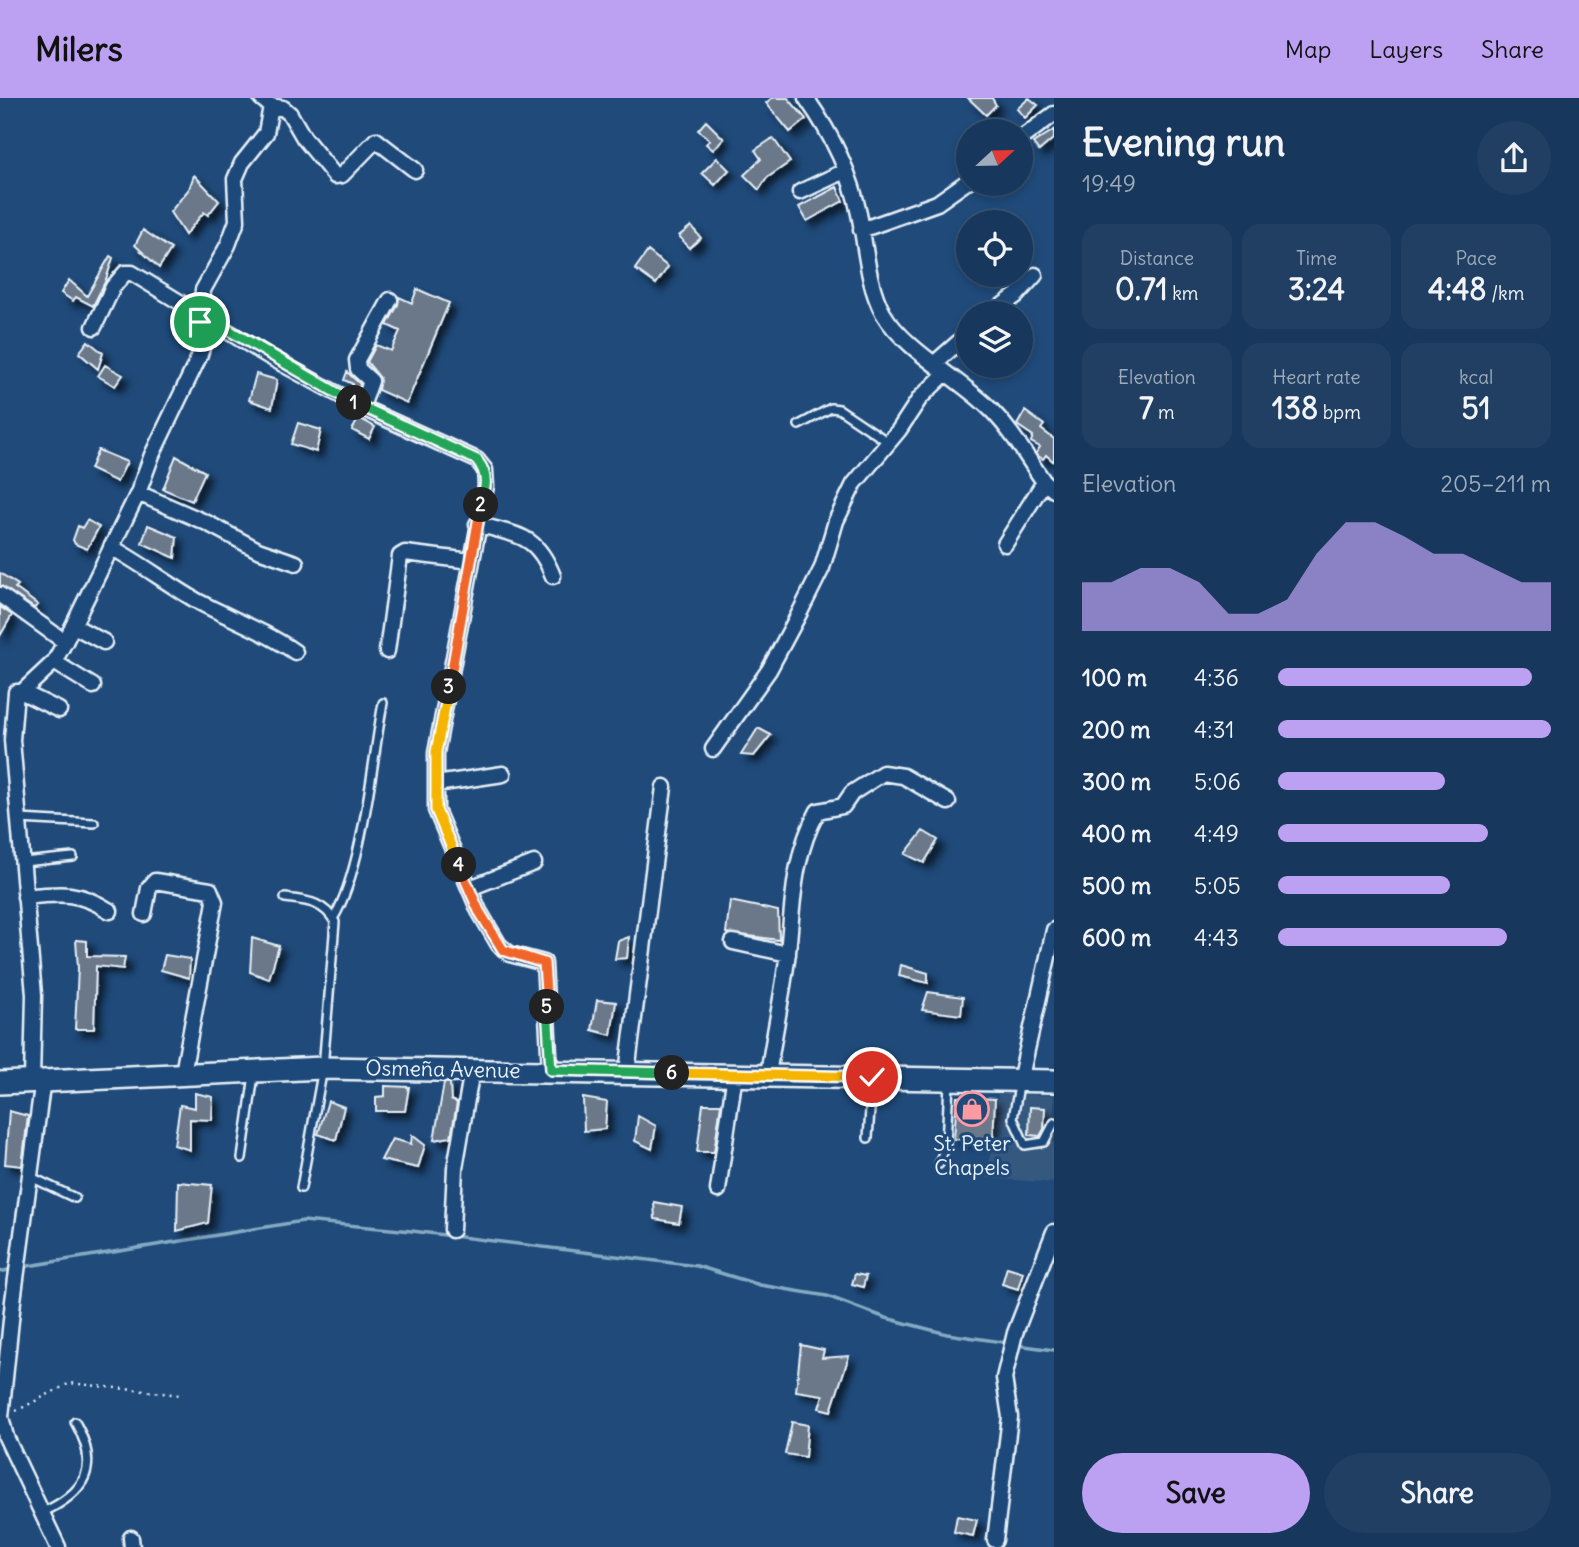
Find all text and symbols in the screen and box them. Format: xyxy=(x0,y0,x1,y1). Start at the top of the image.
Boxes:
text: Milers xyxy=(35,28,123,70)
text: Map xyxy=(1285,34,1331,64)
text: Layers xyxy=(1369,34,1443,64)
text: Share xyxy=(1481,34,1544,64)
north arrow xyxy=(956,119,1032,196)
map controls xyxy=(956,119,1033,378)
text: Evening run xyxy=(1082,119,1285,166)
button: share xyxy=(1477,121,1551,195)
text: 19:49 xyxy=(1082,169,1136,198)
button: locate xyxy=(956,210,1033,287)
text: Distance xyxy=(1120,246,1194,270)
text: Time xyxy=(1296,246,1337,270)
text: Pace xyxy=(1456,246,1497,270)
text: 0.71 xyxy=(1115,270,1168,308)
text: 3:24 xyxy=(1288,270,1345,308)
text: 4:48 xyxy=(1428,270,1487,308)
text: km xyxy=(1168,281,1199,305)
text: /km xyxy=(1487,281,1524,305)
pin xyxy=(170,292,230,352)
button: layers xyxy=(956,301,1033,378)
icon: arrive xyxy=(181,303,219,341)
text: Elevation xyxy=(1118,365,1196,389)
text: Heart rate xyxy=(1272,365,1361,389)
text: kcal xyxy=(1459,365,1493,389)
pin: 1 xyxy=(336,386,372,420)
text: 7 xyxy=(1139,389,1154,427)
text: 138 xyxy=(1272,389,1318,427)
text: 51 xyxy=(1462,389,1491,427)
text: 1 xyxy=(350,390,357,414)
text: m xyxy=(1154,400,1175,424)
text: bpm xyxy=(1318,400,1361,424)
text: Elevation xyxy=(1082,469,1176,498)
text: 205–211 m xyxy=(1440,469,1551,498)
pin: 2 xyxy=(463,488,498,522)
text: 2 xyxy=(475,492,486,516)
text: 100 m xyxy=(1082,663,1147,692)
text: 4:36 xyxy=(1194,663,1239,692)
pin: 3 xyxy=(432,670,466,704)
text: 3 xyxy=(443,674,454,698)
text: 200 m xyxy=(1082,715,1151,744)
text: 4:31 xyxy=(1194,715,1234,744)
text: 300 m xyxy=(1082,767,1151,796)
text: 5:06 xyxy=(1194,767,1241,796)
text: 400 m xyxy=(1082,819,1151,848)
text: 4:49 xyxy=(1194,819,1239,848)
pin: 4 xyxy=(442,848,476,882)
text: 4 xyxy=(453,852,464,876)
text: 500 m xyxy=(1082,871,1151,900)
text: 5:05 xyxy=(1194,871,1241,900)
text: 600 m xyxy=(1082,923,1151,952)
text: 4:43 xyxy=(1194,923,1239,952)
pin: 5 xyxy=(530,990,564,1024)
text: 5 xyxy=(541,994,552,1018)
pin xyxy=(842,1047,902,1107)
street label: Osmeña Avenue xyxy=(365,1054,521,1084)
pin: 6 xyxy=(654,1056,690,1090)
icon: check xyxy=(853,1058,891,1096)
text: 6 xyxy=(666,1060,677,1084)
shop icon: St. Peter Chapels xyxy=(953,1090,991,1128)
place label: St. Peter Chapels xyxy=(933,1130,1011,1181)
button: Save xyxy=(1082,1453,1310,1533)
button: Share xyxy=(1324,1453,1551,1533)

